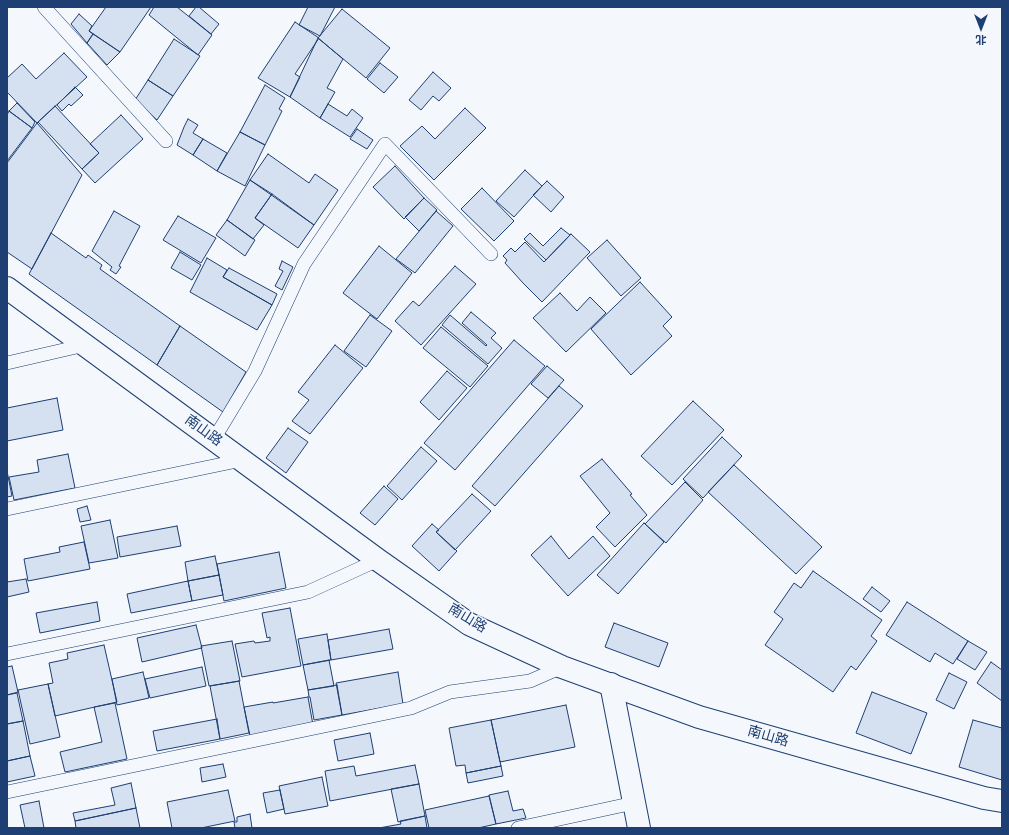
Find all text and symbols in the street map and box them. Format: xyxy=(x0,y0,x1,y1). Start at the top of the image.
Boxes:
north arrow xyxy=(961,8,1001,48)
text: 北 xyxy=(976,32,987,48)
street label: 南山路 xyxy=(181,412,225,450)
street label: 南山路 xyxy=(445,601,489,637)
street label: 南山路 xyxy=(745,723,791,751)

